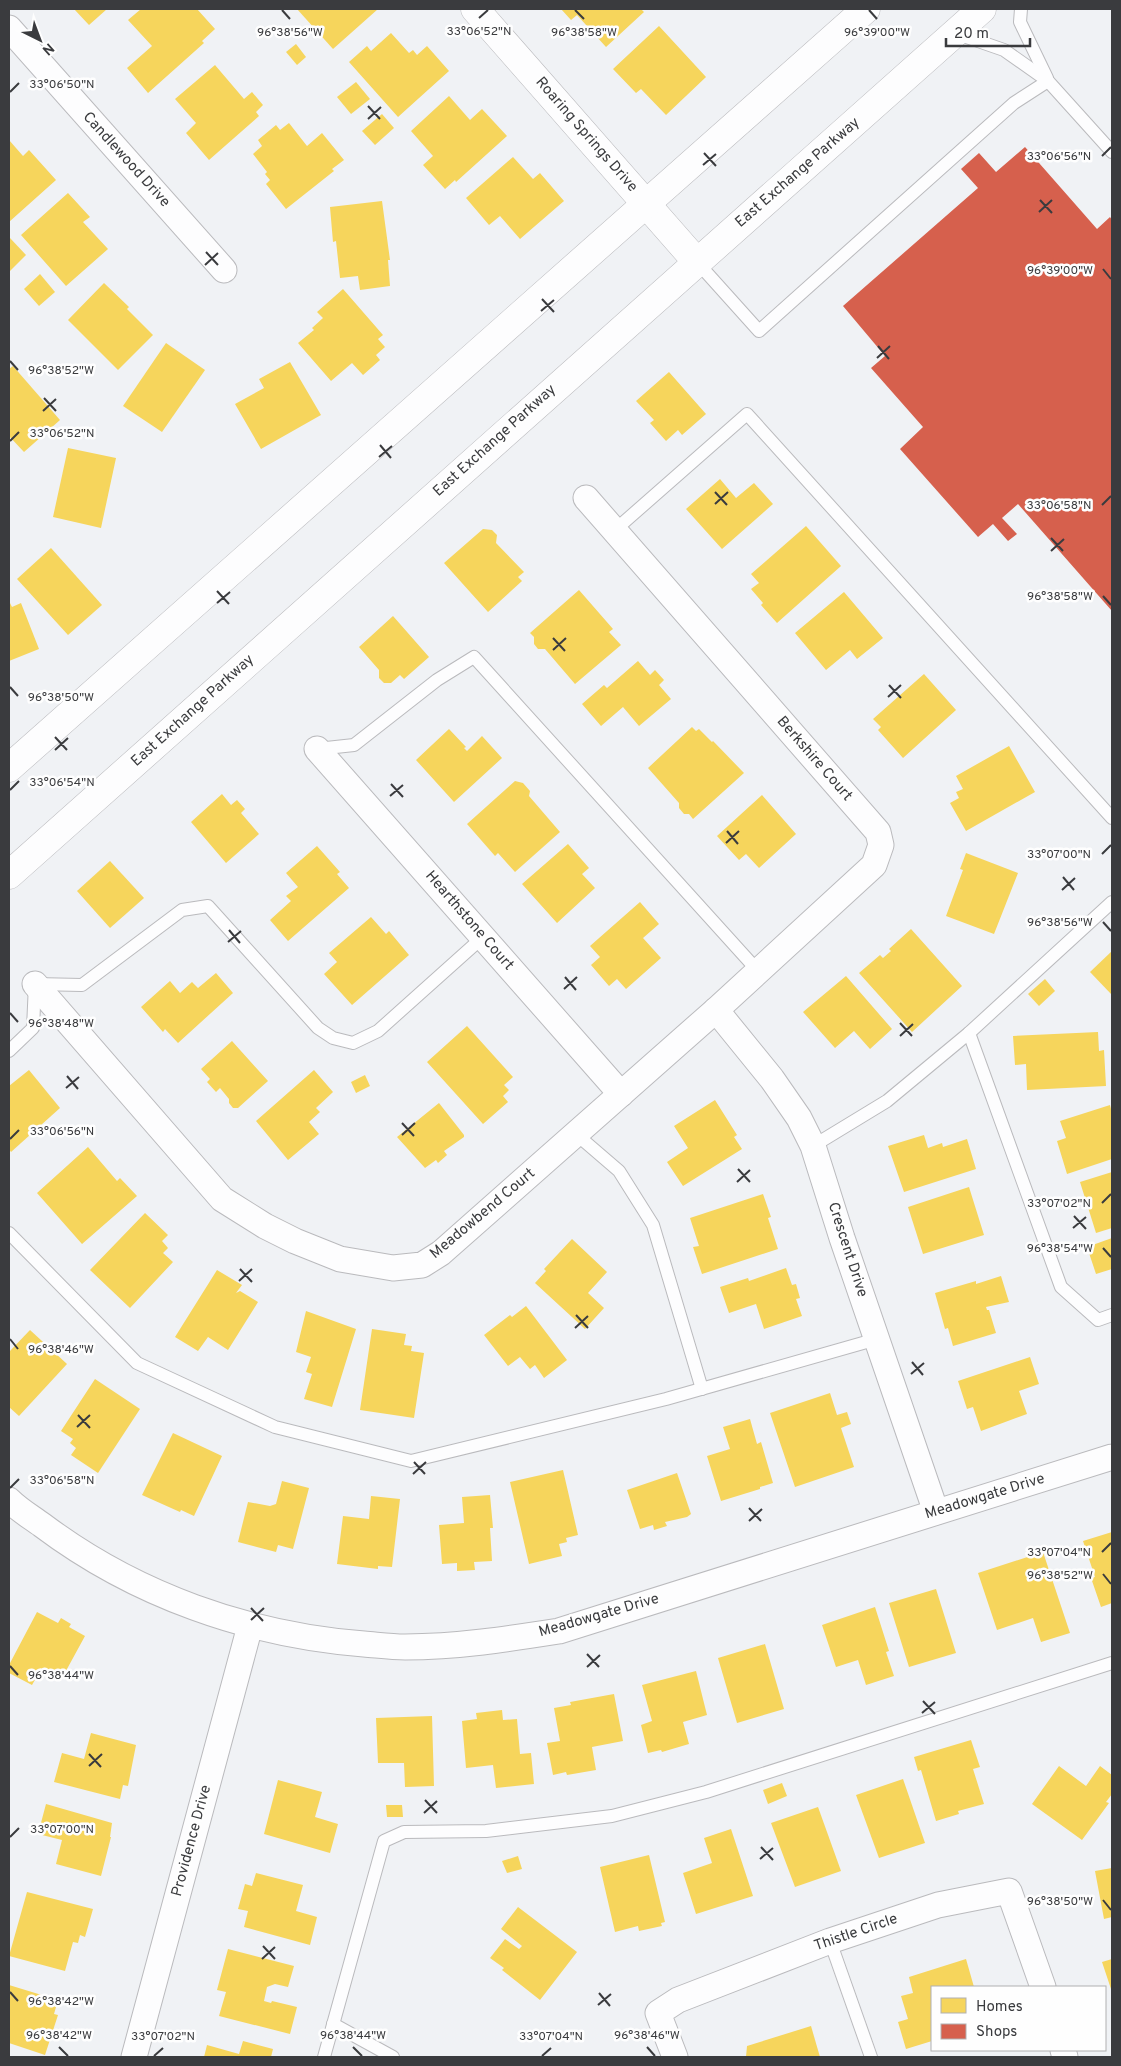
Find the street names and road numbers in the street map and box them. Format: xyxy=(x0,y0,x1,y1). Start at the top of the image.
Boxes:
street label: Roaring Springs Drive xyxy=(531,73,641,197)
street label: Candlewood Drive xyxy=(78,108,174,212)
street label: East Exchange Parkway xyxy=(732,114,864,232)
street label: East Exchange Parkway xyxy=(430,381,560,501)
street label: East Exchange Parkway xyxy=(128,651,258,771)
street label: Berkshire Court xyxy=(772,713,856,805)
street label: Hearthstone Court xyxy=(421,867,517,975)
street label: Meadowbend Court xyxy=(427,1164,539,1264)
street label: Crescent Drive xyxy=(823,1200,871,1300)
street label: Meadowgate Drive xyxy=(923,1470,1047,1524)
street label: Meadowgate Drive xyxy=(537,1590,661,1642)
street label: Providence Drive xyxy=(168,1783,216,1899)
street label: Thistle Circle xyxy=(812,1910,900,1956)

